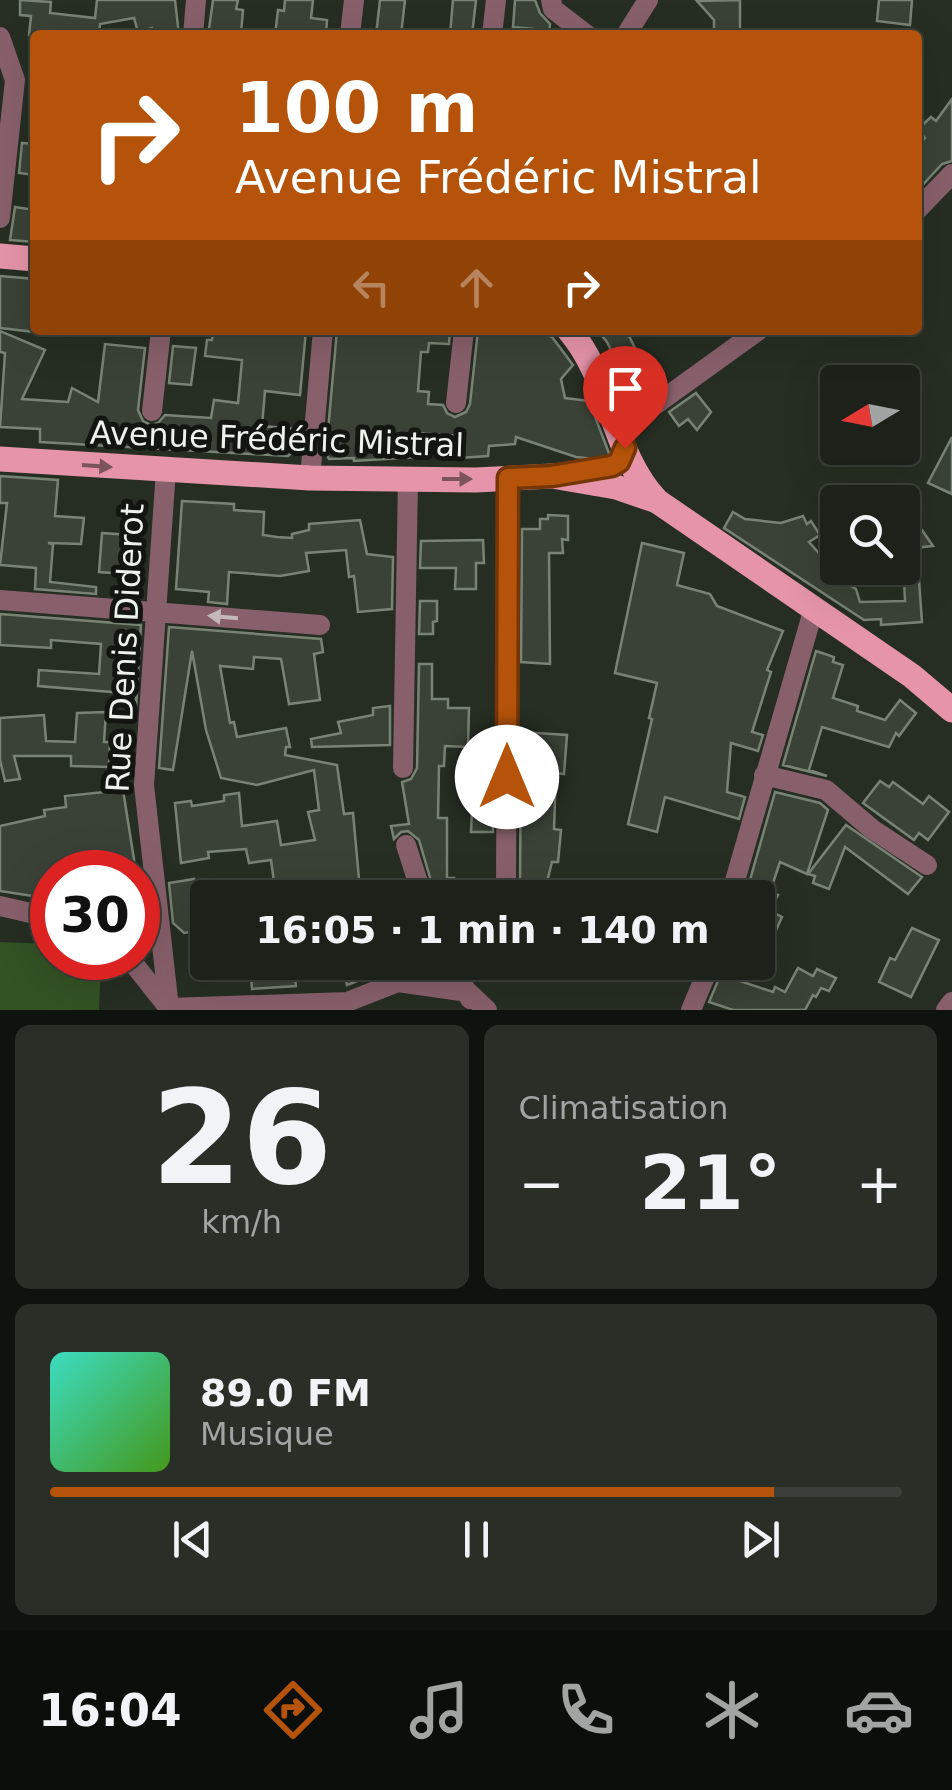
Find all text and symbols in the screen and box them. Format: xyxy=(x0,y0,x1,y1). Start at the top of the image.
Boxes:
text: 100 m xyxy=(235,67,478,149)
icon: right xyxy=(70,70,200,200)
text: Avenue Frédéric Mistral xyxy=(235,151,762,204)
icon: left xyxy=(344,260,399,315)
icon: ahead xyxy=(449,260,504,315)
icon: right xyxy=(554,260,609,315)
pin xyxy=(583,346,668,449)
icon: arrive xyxy=(598,361,653,416)
north arrow xyxy=(820,365,920,465)
map controls xyxy=(820,365,920,585)
street label: Avenue Frédéric Mistral xyxy=(89,413,465,465)
one-way arrow xyxy=(82,458,114,474)
one-way arrow xyxy=(441,472,473,488)
button: search xyxy=(820,485,920,585)
street label: Rue Denis Diderot xyxy=(98,503,152,793)
one-way arrow xyxy=(207,609,238,625)
position arrow xyxy=(455,725,559,829)
speed limit sign: 30 xyxy=(30,850,160,980)
text: 16:05 · 1 min · 140 m xyxy=(255,908,710,952)
text: 26 xyxy=(151,1062,332,1214)
text: Climatisation xyxy=(519,1089,728,1127)
text: 21° xyxy=(639,1139,781,1227)
text: − xyxy=(519,1152,565,1216)
text: + xyxy=(856,1152,902,1216)
text: km/h xyxy=(201,1203,282,1241)
text: 89.0 FM xyxy=(200,1371,371,1415)
text: Musique xyxy=(200,1415,334,1453)
icon: previous xyxy=(165,1512,220,1567)
icon: pause xyxy=(449,1512,504,1567)
icon: next xyxy=(733,1512,788,1567)
icon: directions xyxy=(258,1675,328,1745)
icon: music xyxy=(404,1675,474,1745)
icon: phone xyxy=(551,1675,621,1745)
icon: climate xyxy=(697,1675,767,1745)
icon: car xyxy=(844,1675,914,1745)
text: 16:04 xyxy=(38,1684,181,1737)

